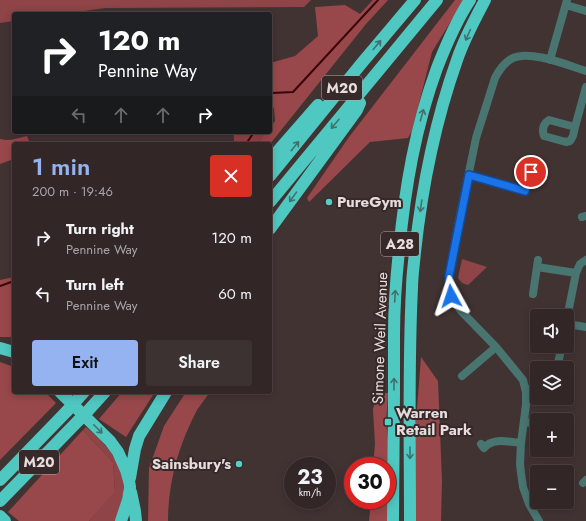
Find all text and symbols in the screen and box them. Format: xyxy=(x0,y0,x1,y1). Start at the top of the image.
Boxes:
text: 120 m xyxy=(98,20,181,61)
icon: right xyxy=(32,28,84,80)
one-way arrow xyxy=(464,29,471,41)
one-way arrow xyxy=(372,40,381,51)
text: Pennine Way xyxy=(98,58,197,84)
road number: M20 xyxy=(322,76,362,100)
icon: left xyxy=(68,104,90,126)
icon: ahead xyxy=(110,104,132,126)
icon: ahead xyxy=(152,104,174,126)
icon: right xyxy=(194,104,216,126)
one-way arrow xyxy=(419,109,426,122)
one-way arrow xyxy=(330,119,339,130)
one-way arrow xyxy=(290,141,299,151)
text: 1 min xyxy=(32,149,90,184)
button: close xyxy=(210,155,252,197)
pin xyxy=(514,155,548,189)
icon: arrive xyxy=(520,161,542,183)
text: 200 m · 19:46 xyxy=(32,182,113,201)
one-way arrow xyxy=(289,191,297,202)
place label: PureGym xyxy=(337,191,402,213)
marker: PureGym xyxy=(324,197,334,207)
one-way arrow xyxy=(417,199,425,212)
text: Turn right xyxy=(66,218,134,240)
icon: right xyxy=(32,227,54,249)
text: 120 m xyxy=(212,227,252,249)
road number: A28 xyxy=(381,232,419,256)
text: Pennine Way xyxy=(66,240,137,259)
street label: Simone Weil Avenue xyxy=(367,271,393,404)
text: Turn left xyxy=(66,274,124,296)
position arrow xyxy=(430,275,472,317)
icon: left xyxy=(32,283,54,305)
text: 60 m xyxy=(218,283,252,305)
one-way arrow xyxy=(392,290,399,303)
text: Pennine Way xyxy=(66,296,137,315)
map controls xyxy=(530,309,574,509)
button: sound xyxy=(530,309,574,353)
button: Exit xyxy=(32,340,138,386)
button: Share xyxy=(146,340,252,386)
button: layers xyxy=(530,361,574,405)
one-way arrow xyxy=(390,378,398,391)
place label: Warren Retail Park xyxy=(396,402,472,441)
button: + xyxy=(530,413,574,457)
marker: Warren Retail Park xyxy=(383,417,393,427)
one-way arrow xyxy=(93,424,103,434)
one-way arrow xyxy=(406,446,414,459)
road number: M20 xyxy=(19,450,59,474)
place label: Sainsbury's xyxy=(152,453,231,475)
speed limit sign: 30 xyxy=(344,457,396,509)
marker: Sainsbury's xyxy=(234,459,244,469)
text: 23 xyxy=(297,463,323,492)
button: − xyxy=(530,465,574,509)
text: km/h xyxy=(299,485,321,500)

